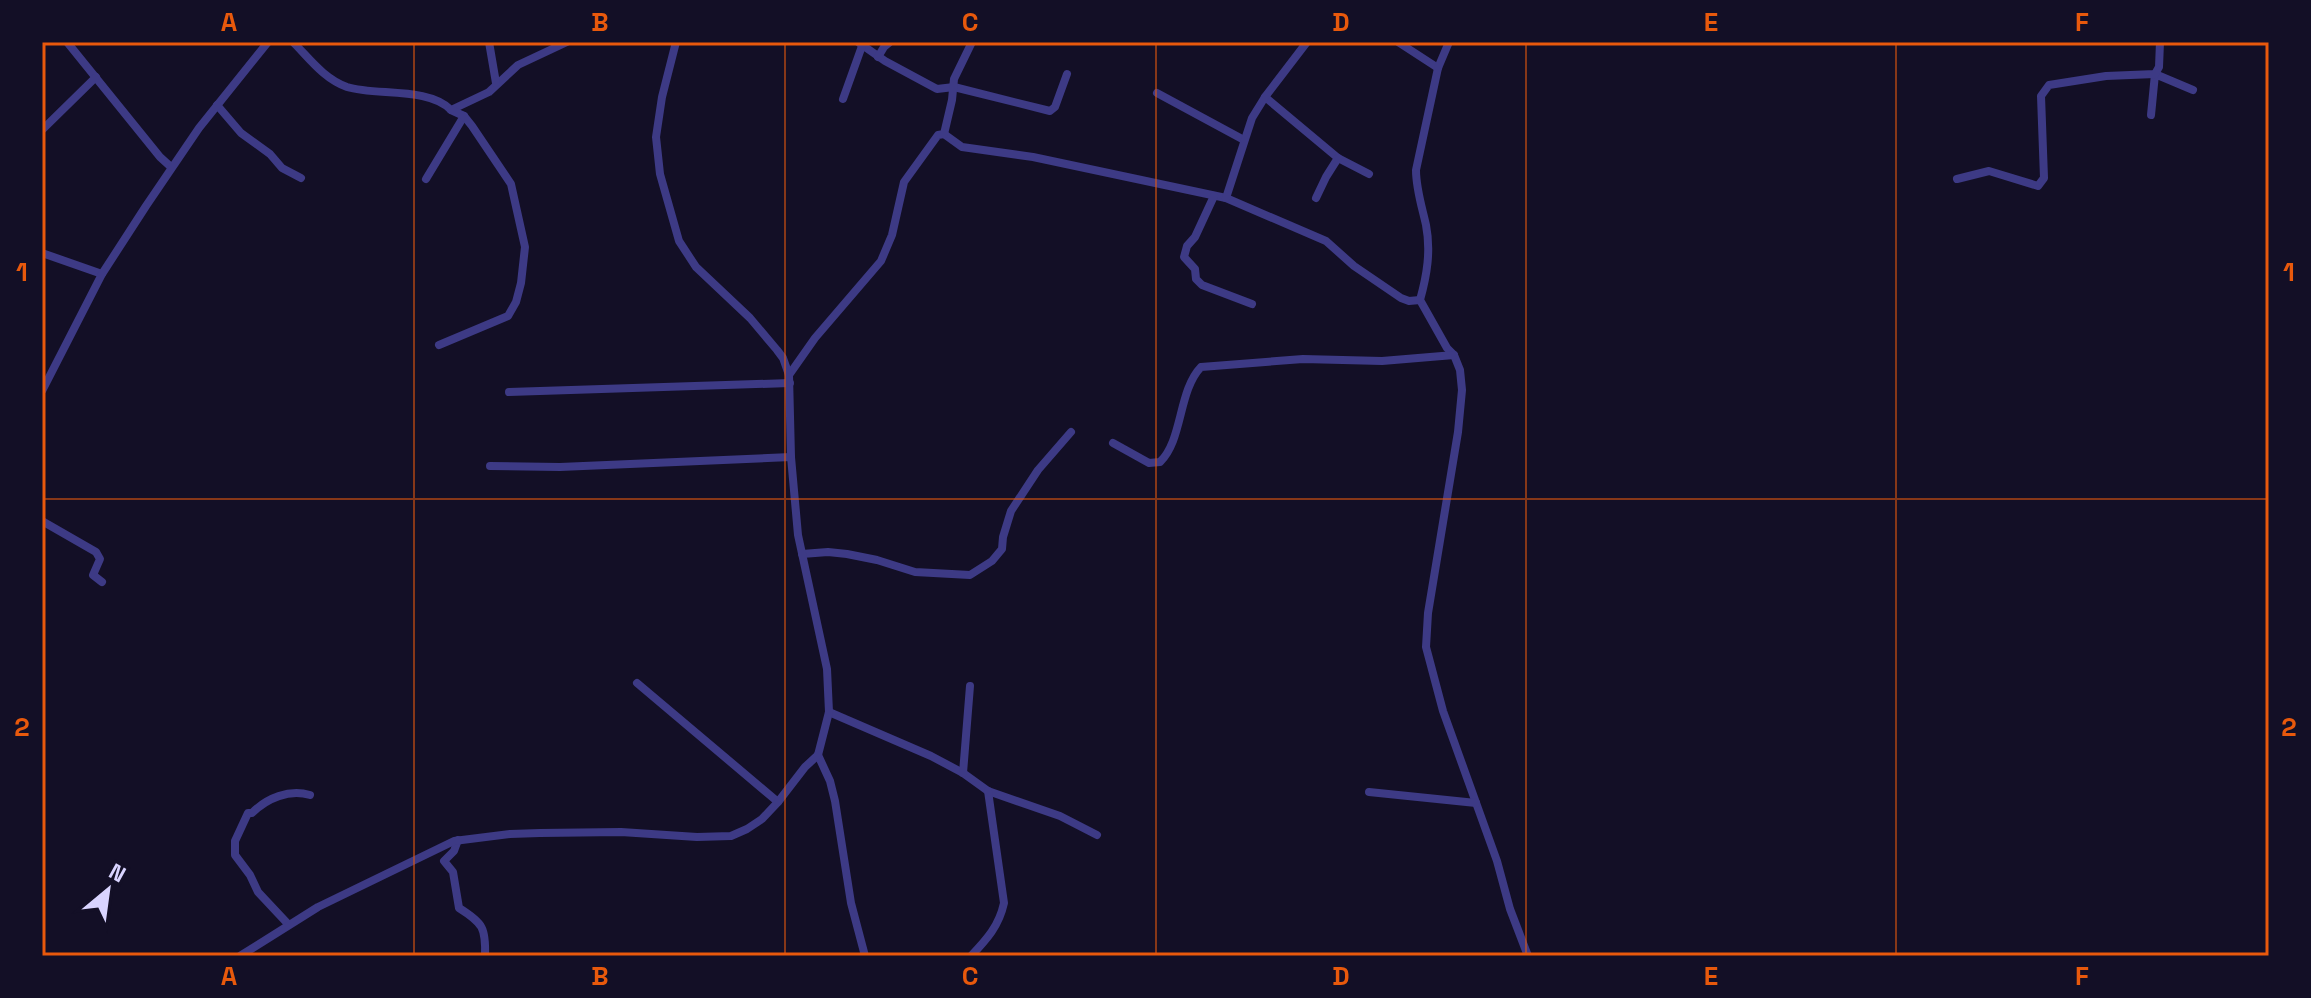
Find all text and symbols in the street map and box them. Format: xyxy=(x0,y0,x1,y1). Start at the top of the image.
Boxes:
text: A xyxy=(221,5,238,39)
text: B xyxy=(591,5,609,39)
text: C xyxy=(962,5,978,39)
text: D xyxy=(1332,5,1350,39)
text: E xyxy=(1704,5,1718,39)
text: F xyxy=(2075,5,2089,39)
text: 1 xyxy=(16,255,28,289)
text: 1 xyxy=(2283,255,2295,289)
text: 2 xyxy=(14,710,30,744)
text: 2 xyxy=(2281,710,2297,744)
north arrow xyxy=(68,850,148,930)
text: N xyxy=(104,857,131,888)
text: A xyxy=(221,959,238,993)
text: B xyxy=(591,959,609,993)
text: C xyxy=(962,959,978,993)
text: D xyxy=(1332,959,1350,993)
text: E xyxy=(1704,959,1718,993)
text: F xyxy=(2075,959,2089,993)

